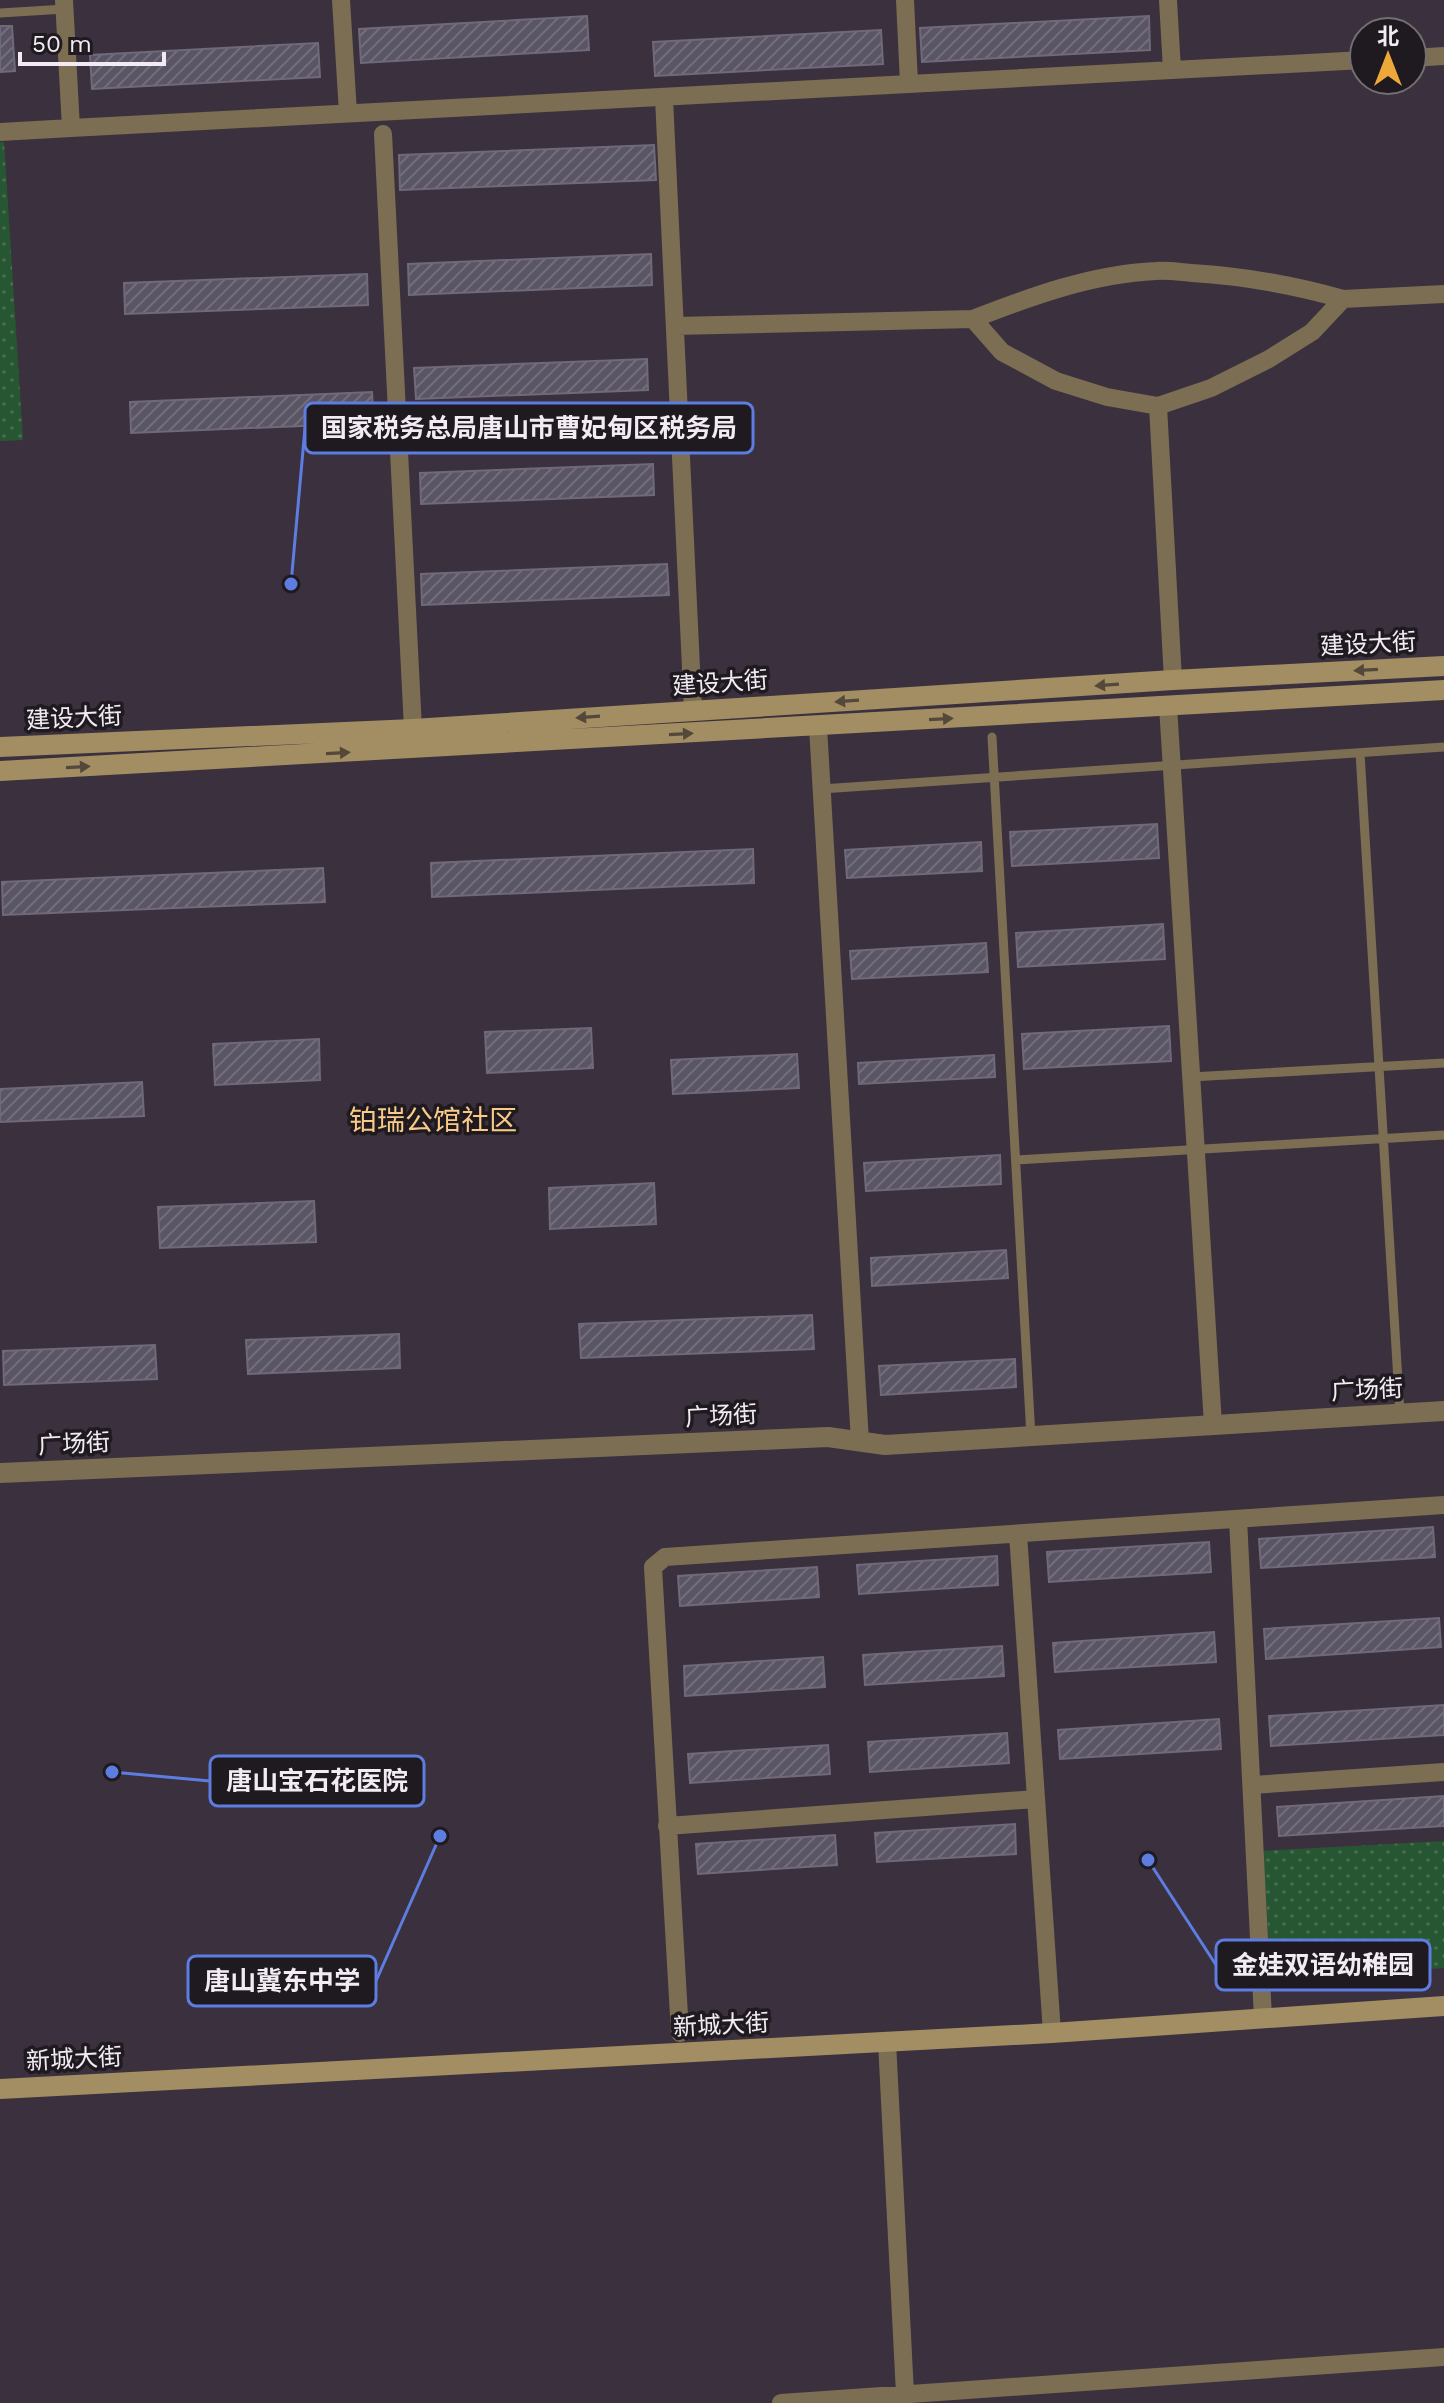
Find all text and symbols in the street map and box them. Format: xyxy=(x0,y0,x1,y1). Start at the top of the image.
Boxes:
scale bar xyxy=(20,16,164,66)
north arrow xyxy=(1348,16,1428,96)
text: 北 xyxy=(1377,24,1399,49)
text: 50 m xyxy=(32,30,92,58)
callout: 国家税务总局唐山市曹妃甸区税务局 xyxy=(305,403,753,453)
text: 国家税务总局唐山市曹妃甸区税务局 xyxy=(321,413,737,443)
street label: 建设大街 xyxy=(1319,628,1417,660)
one-way arrow xyxy=(1353,664,1378,677)
street label: 建设大街 xyxy=(671,666,769,700)
one-way arrow xyxy=(1093,678,1119,691)
one-way arrow xyxy=(834,695,859,708)
street label: 建设大街 xyxy=(25,702,123,734)
one-way arrow xyxy=(575,711,600,724)
one-way arrow xyxy=(929,713,954,726)
one-way arrow xyxy=(669,727,694,740)
one-way arrow xyxy=(325,746,351,759)
one-way arrow xyxy=(66,760,91,773)
district label: 铂瑞公馆社区 xyxy=(349,1104,517,1137)
street label: 广场街 xyxy=(1330,1374,1404,1406)
street label: 广场街 xyxy=(684,1400,758,1432)
street label: 广场街 xyxy=(37,1428,111,1460)
callout: 唐山宝石花医院 xyxy=(210,1756,424,1806)
text: 唐山宝石花医院 xyxy=(226,1766,408,1796)
callout: 金娃双语幼稚园 xyxy=(1216,1940,1430,1990)
text: 金娃双语幼稚园 xyxy=(1232,1950,1414,1980)
callout: 唐山冀东中学 xyxy=(188,1956,376,2006)
text: 唐山冀东中学 xyxy=(204,1966,360,1996)
street label: 新城大街 xyxy=(672,2009,770,2041)
street label: 新城大街 xyxy=(25,2043,123,2075)

